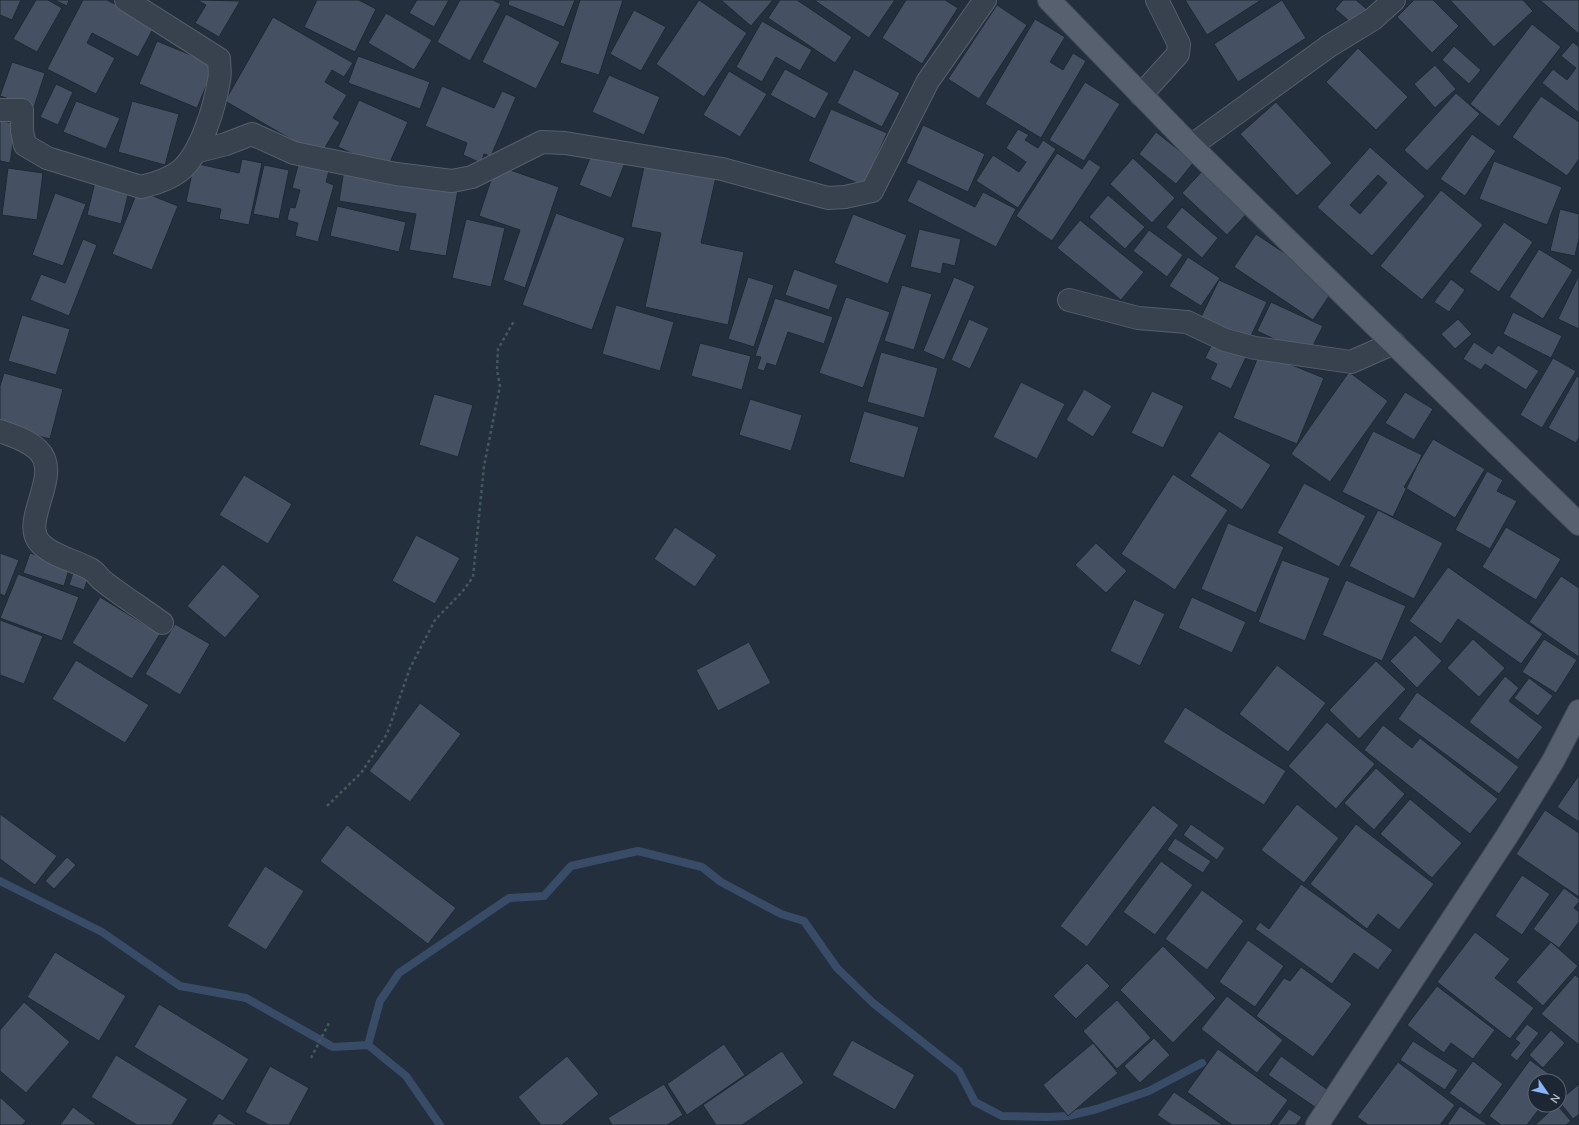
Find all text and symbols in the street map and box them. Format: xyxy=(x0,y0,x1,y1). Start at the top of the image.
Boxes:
north arrow xyxy=(1527,1073,1567,1113)
text: N xyxy=(1546,1091,1563,1106)

